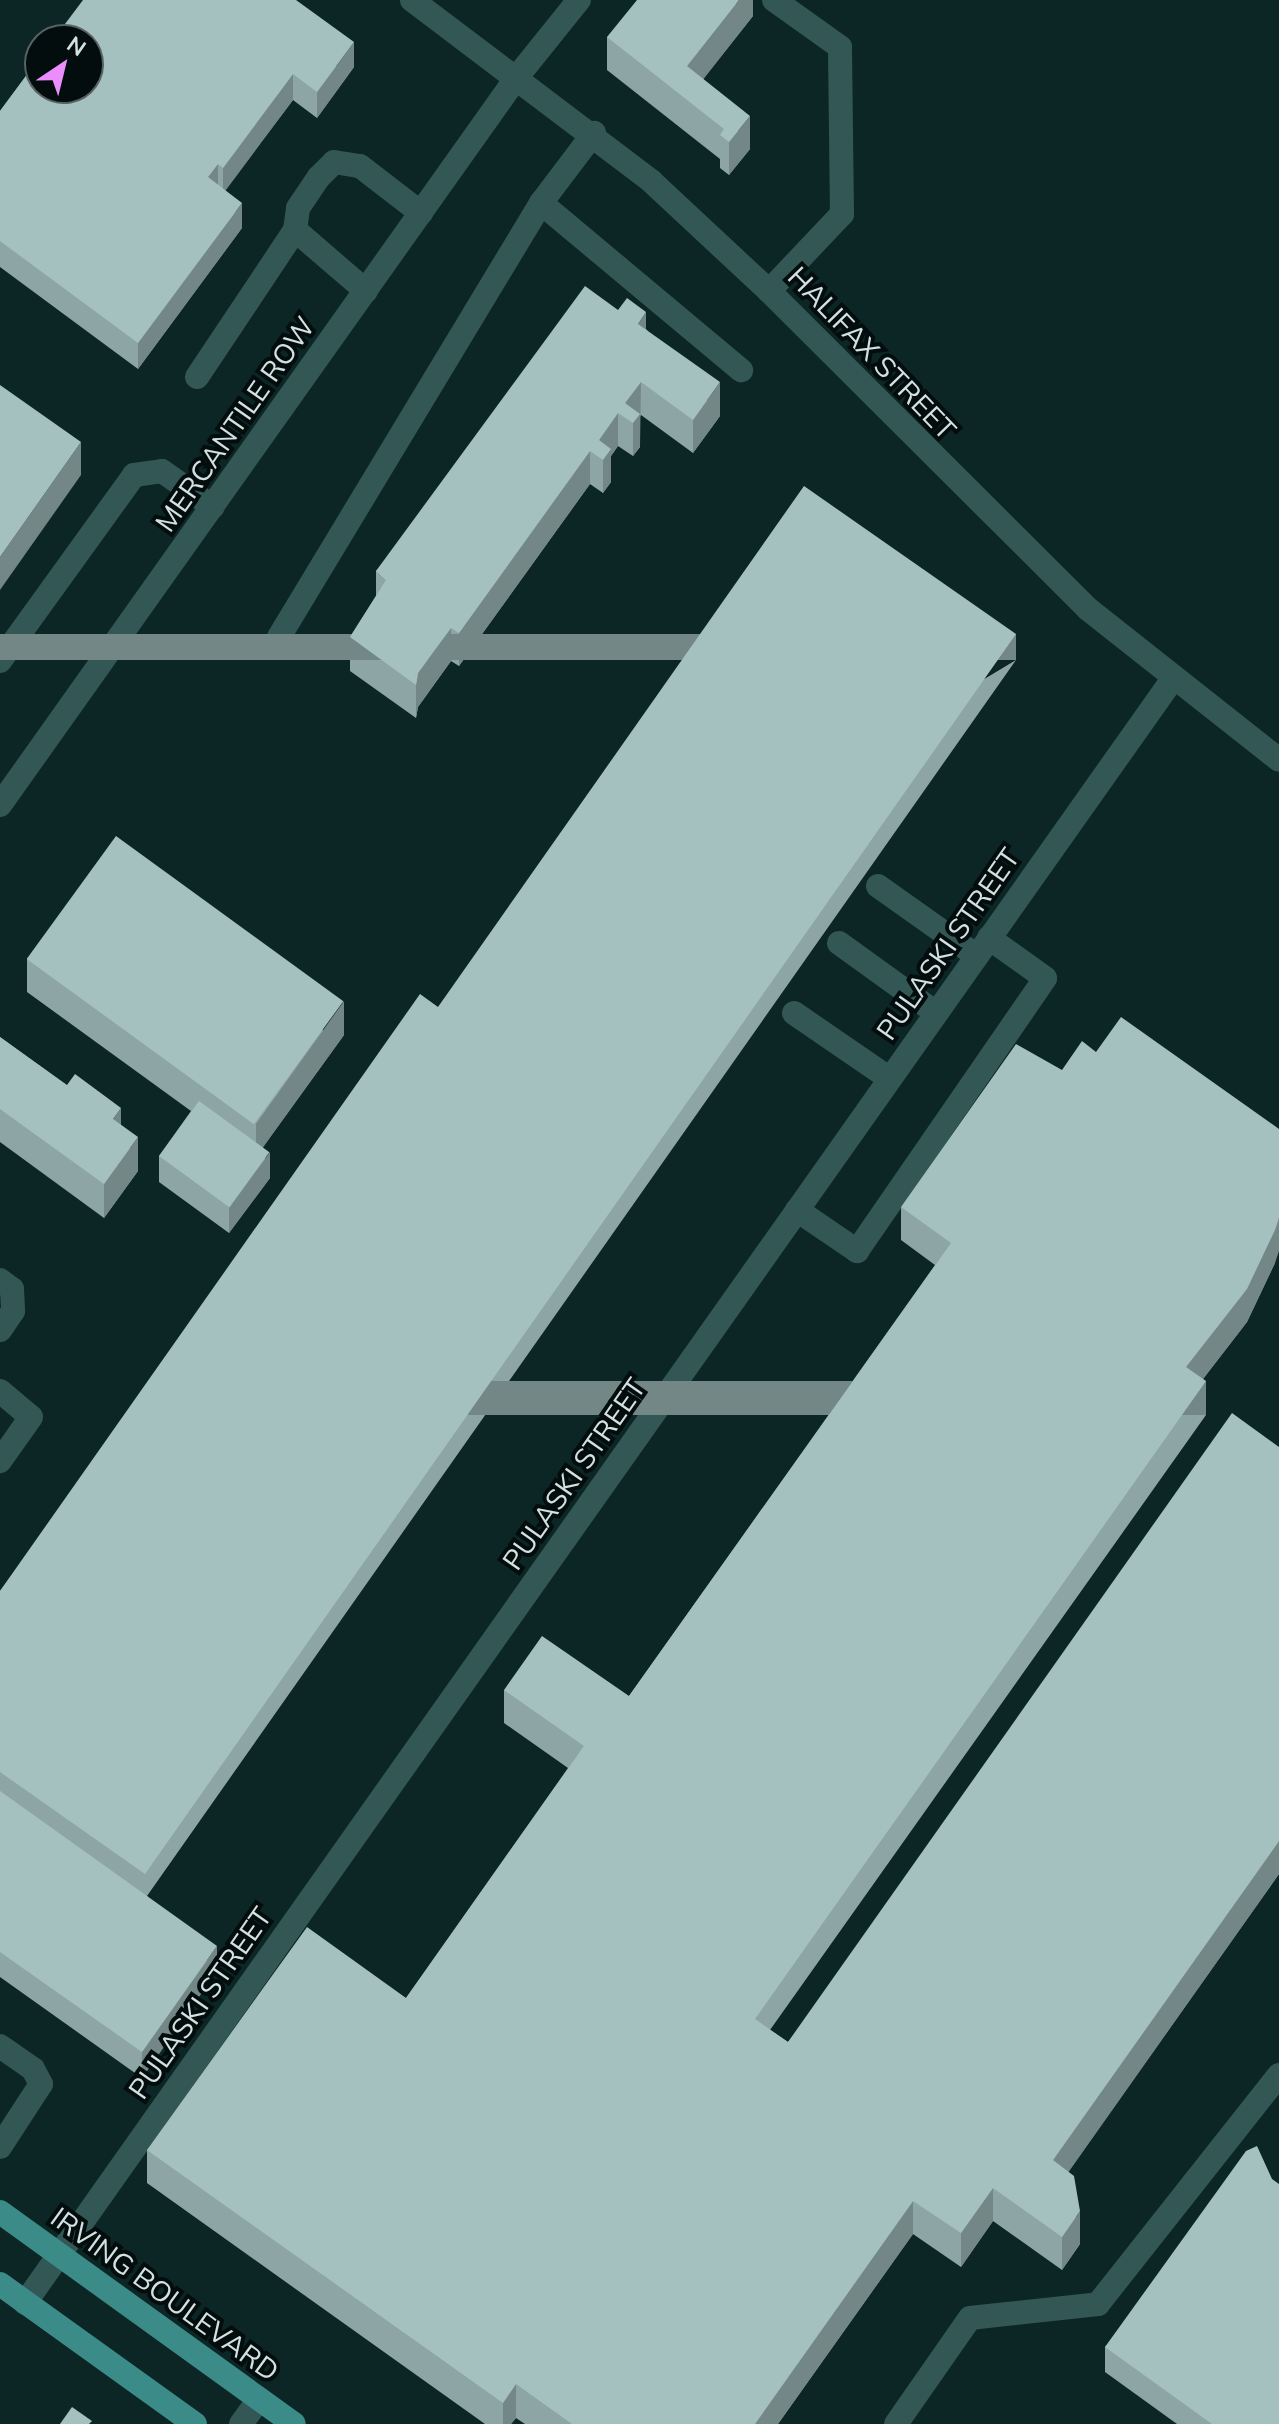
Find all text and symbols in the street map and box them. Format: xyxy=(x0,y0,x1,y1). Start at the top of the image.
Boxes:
north arrow xyxy=(24,24,104,104)
text: N xyxy=(62,30,91,62)
street label: HALIFAX STREET xyxy=(781,260,963,446)
street label: MERCANTILE ROW xyxy=(148,310,322,538)
street label: PULASKI STREET xyxy=(869,842,1027,1046)
street label: PULASKI STREET xyxy=(495,1372,653,1576)
street label: PULASKI STREET xyxy=(121,1901,279,2105)
street label: IRVING BOULEVARD xyxy=(45,2200,285,2388)

